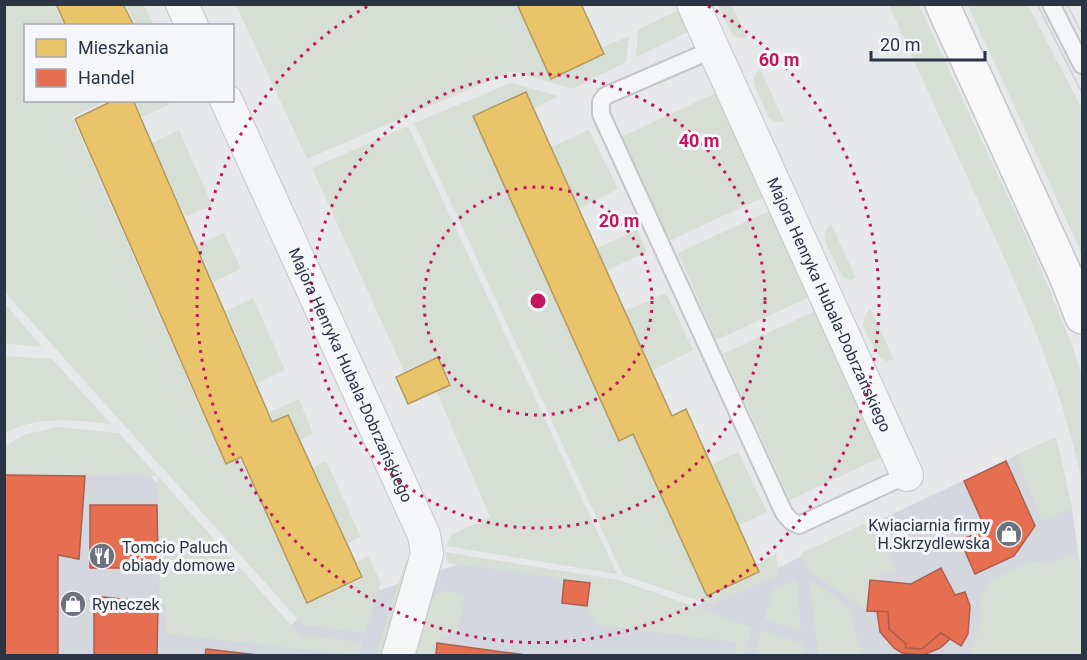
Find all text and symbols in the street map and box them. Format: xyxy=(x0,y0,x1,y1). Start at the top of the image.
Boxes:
legend xyxy=(24,24,234,102)
scale bar xyxy=(871,24,985,62)
text: 20 m xyxy=(880,34,920,55)
text: Mieszkania xyxy=(78,37,169,58)
text: 60 m xyxy=(759,49,799,70)
text: Handel xyxy=(78,67,135,88)
text: 40 m xyxy=(679,130,719,151)
street label: Majora Henryka Hubala-Dobrzańskiego xyxy=(763,174,895,435)
text: 20 m xyxy=(599,210,639,231)
street label: Majora Henryka Hubala-Dobrzańskiego xyxy=(285,245,417,505)
centre of rings xyxy=(528,291,548,311)
place label: Kwiaciarnia firmy H.Skrzydlewska xyxy=(868,516,990,553)
shop icon: Kwiaciarnia firmy H.Skrzydlewska xyxy=(994,519,1024,549)
place label: Tomcio Paluch obiady domowe xyxy=(122,538,235,575)
restaurant icon: Tomcio Paluch obiady domowe xyxy=(87,541,117,571)
shop icon: Ryneczek xyxy=(58,589,88,619)
place label: Ryneczek xyxy=(92,595,160,614)

